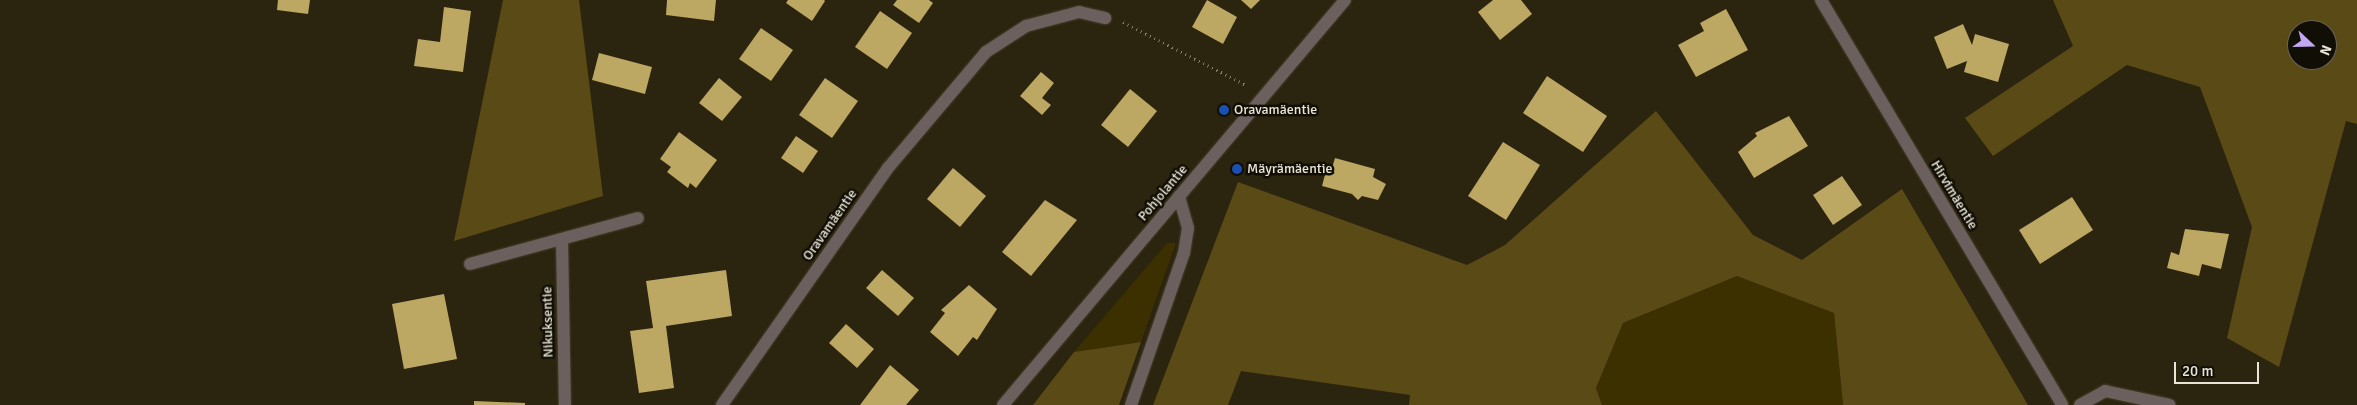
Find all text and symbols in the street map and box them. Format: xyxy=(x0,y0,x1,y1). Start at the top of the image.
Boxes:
north arrow xyxy=(2287,20,2337,70)
text: N xyxy=(2316,43,2335,58)
place label: Oravamäentie xyxy=(1234,102,1317,118)
marker: Oravamäentie xyxy=(1218,104,1230,116)
street label: Hirvimäentie xyxy=(1927,157,1981,233)
street label: Pohjolantie xyxy=(1135,161,1191,225)
place label: Mäyrämäentie xyxy=(1247,161,1333,177)
marker: Mäyrämäentie xyxy=(1231,163,1243,175)
street label: Oravamäentie xyxy=(799,186,861,264)
street label: Nikuksentie xyxy=(539,286,557,358)
scale bar xyxy=(2177,352,2262,384)
text: 20 m xyxy=(2182,362,2213,380)

